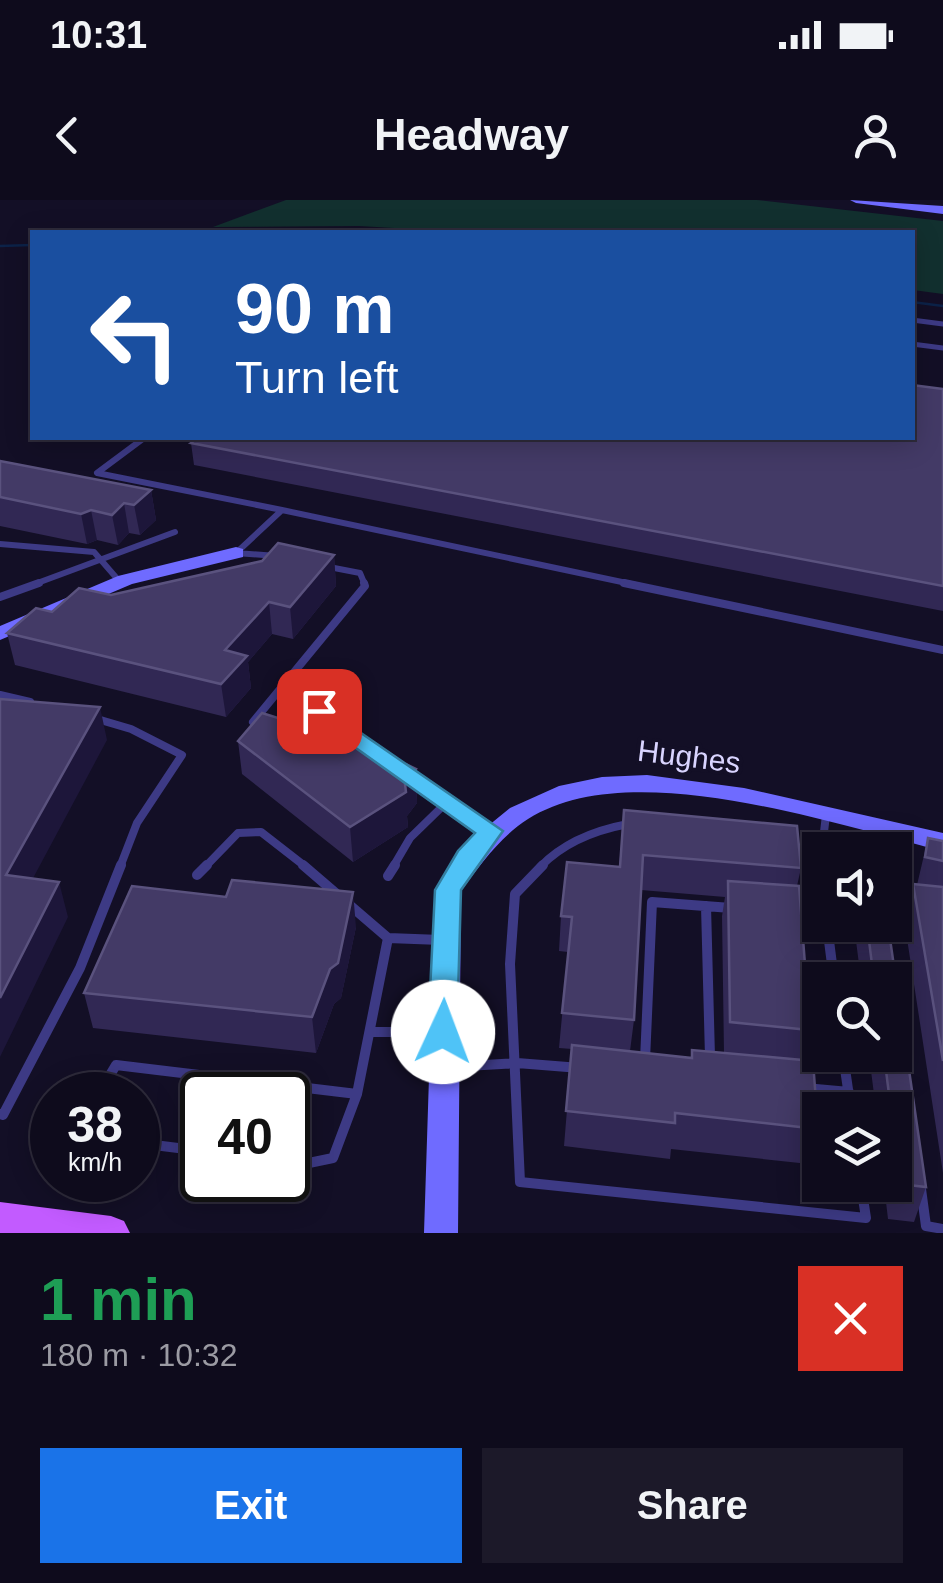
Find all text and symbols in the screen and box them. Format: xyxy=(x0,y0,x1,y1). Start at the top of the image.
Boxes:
text: 10:31 xyxy=(50,14,147,56)
icon: back xyxy=(40,108,95,163)
icon: person xyxy=(848,108,903,163)
text: Headway xyxy=(374,109,569,160)
icon: left xyxy=(70,270,200,400)
text: 90 m xyxy=(235,270,395,348)
text: Turn left xyxy=(235,352,398,403)
pin xyxy=(277,669,362,754)
icon: arrive xyxy=(292,684,347,739)
street label: Hughes xyxy=(636,734,742,779)
map controls xyxy=(802,832,912,1202)
button: sound xyxy=(802,832,912,942)
button: search xyxy=(802,962,912,1072)
position arrow xyxy=(391,980,495,1084)
speed limit sign: 40 xyxy=(180,1072,310,1202)
button: layers xyxy=(802,1092,912,1202)
text: 38 xyxy=(67,1097,123,1153)
text: km/h xyxy=(68,1148,122,1176)
text: 1 min xyxy=(40,1266,197,1333)
button: close xyxy=(798,1266,903,1371)
text: 180 m · 10:32 xyxy=(40,1337,237,1373)
button: Exit xyxy=(40,1448,462,1563)
button: Share xyxy=(482,1448,903,1563)

